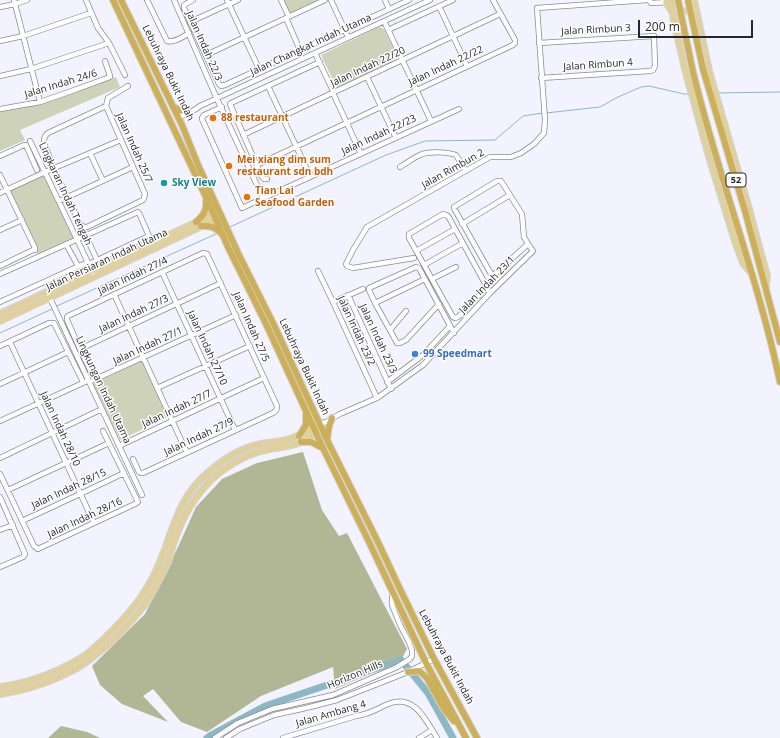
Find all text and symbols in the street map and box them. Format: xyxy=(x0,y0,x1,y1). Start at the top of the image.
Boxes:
street label: Jalan Indah 22/3 xyxy=(183,9,225,83)
street label: Jalan Changkat Indah Utama xyxy=(249,12,373,78)
scale bar xyxy=(640,12,755,38)
text: 200 m xyxy=(645,18,680,35)
street label: Jalan Rimbun 3 xyxy=(561,22,631,38)
street label: Lebuhraya Bukit Indah xyxy=(140,23,196,123)
street label: Jalan Indah 22/22 xyxy=(407,43,485,89)
street label: Jalan Indah 22/20 xyxy=(329,44,407,90)
street label: Jalan Rimbun 4 xyxy=(563,57,633,73)
street label: Jalan Indah 24/6 xyxy=(23,67,99,101)
street label: Jalan Indah 25/7 xyxy=(113,111,155,185)
place label: 88 restaurant xyxy=(221,112,289,124)
street label: Jalan Indah 22/23 xyxy=(340,112,418,158)
marker: 88 restaurant xyxy=(208,113,218,123)
street label: Lingkaran Indah Tengah xyxy=(36,141,94,247)
street label: Jalan Rimbun 2 xyxy=(420,147,486,191)
place label: Mei xiang dim sum restaurant sdn bdh xyxy=(237,154,333,178)
marker: Mei xiang dim sum restaurant sdn bdh xyxy=(224,161,234,171)
road number: 52 xyxy=(726,173,746,187)
place label: Sky View xyxy=(172,177,216,189)
marker: Sky View xyxy=(159,178,169,188)
place label: Tian Lai Seafood Garden xyxy=(255,185,334,208)
marker: Tian Lai Seafood Garden xyxy=(242,192,252,202)
street label: Jalan Persiaran Indah Utama xyxy=(44,227,170,293)
street label: Jalan Indah 23/1 xyxy=(457,254,517,316)
street label: Jalan Indah 27/4 xyxy=(96,255,170,297)
street label: Jalan Indah 27/5 xyxy=(230,290,272,364)
street label: Jalan Indah 27/3 xyxy=(97,293,171,335)
street label: Jalan Indah 23/2 xyxy=(335,294,377,368)
street label: Jalan Indah 23/3 xyxy=(357,302,399,376)
street label: Jalan Indah 27/10 xyxy=(184,309,230,387)
street label: Lebuhraya Bukit Indah xyxy=(276,317,332,417)
street label: Jalan Indah 27/1 xyxy=(111,325,185,367)
street label: Lingkungan Indah Utama xyxy=(73,334,133,446)
place label: 99 Speedmart xyxy=(423,348,492,360)
marker: 99 Speedmart xyxy=(410,349,420,359)
street label: Jalan Indah 27/7 xyxy=(140,388,214,430)
street label: Jalan Indah 28/10 xyxy=(37,390,83,468)
street label: Jalan Indah 27/9 xyxy=(162,416,236,458)
street label: Jalan Indah 28/15 xyxy=(30,466,108,512)
street label: Jalan Indah 28/16 xyxy=(46,495,124,541)
street label: Lebuhraya Bukit Indah xyxy=(416,608,476,706)
street label: Horizon Hills xyxy=(325,658,385,692)
street label: Jalan Ambang 4 xyxy=(295,698,367,730)

